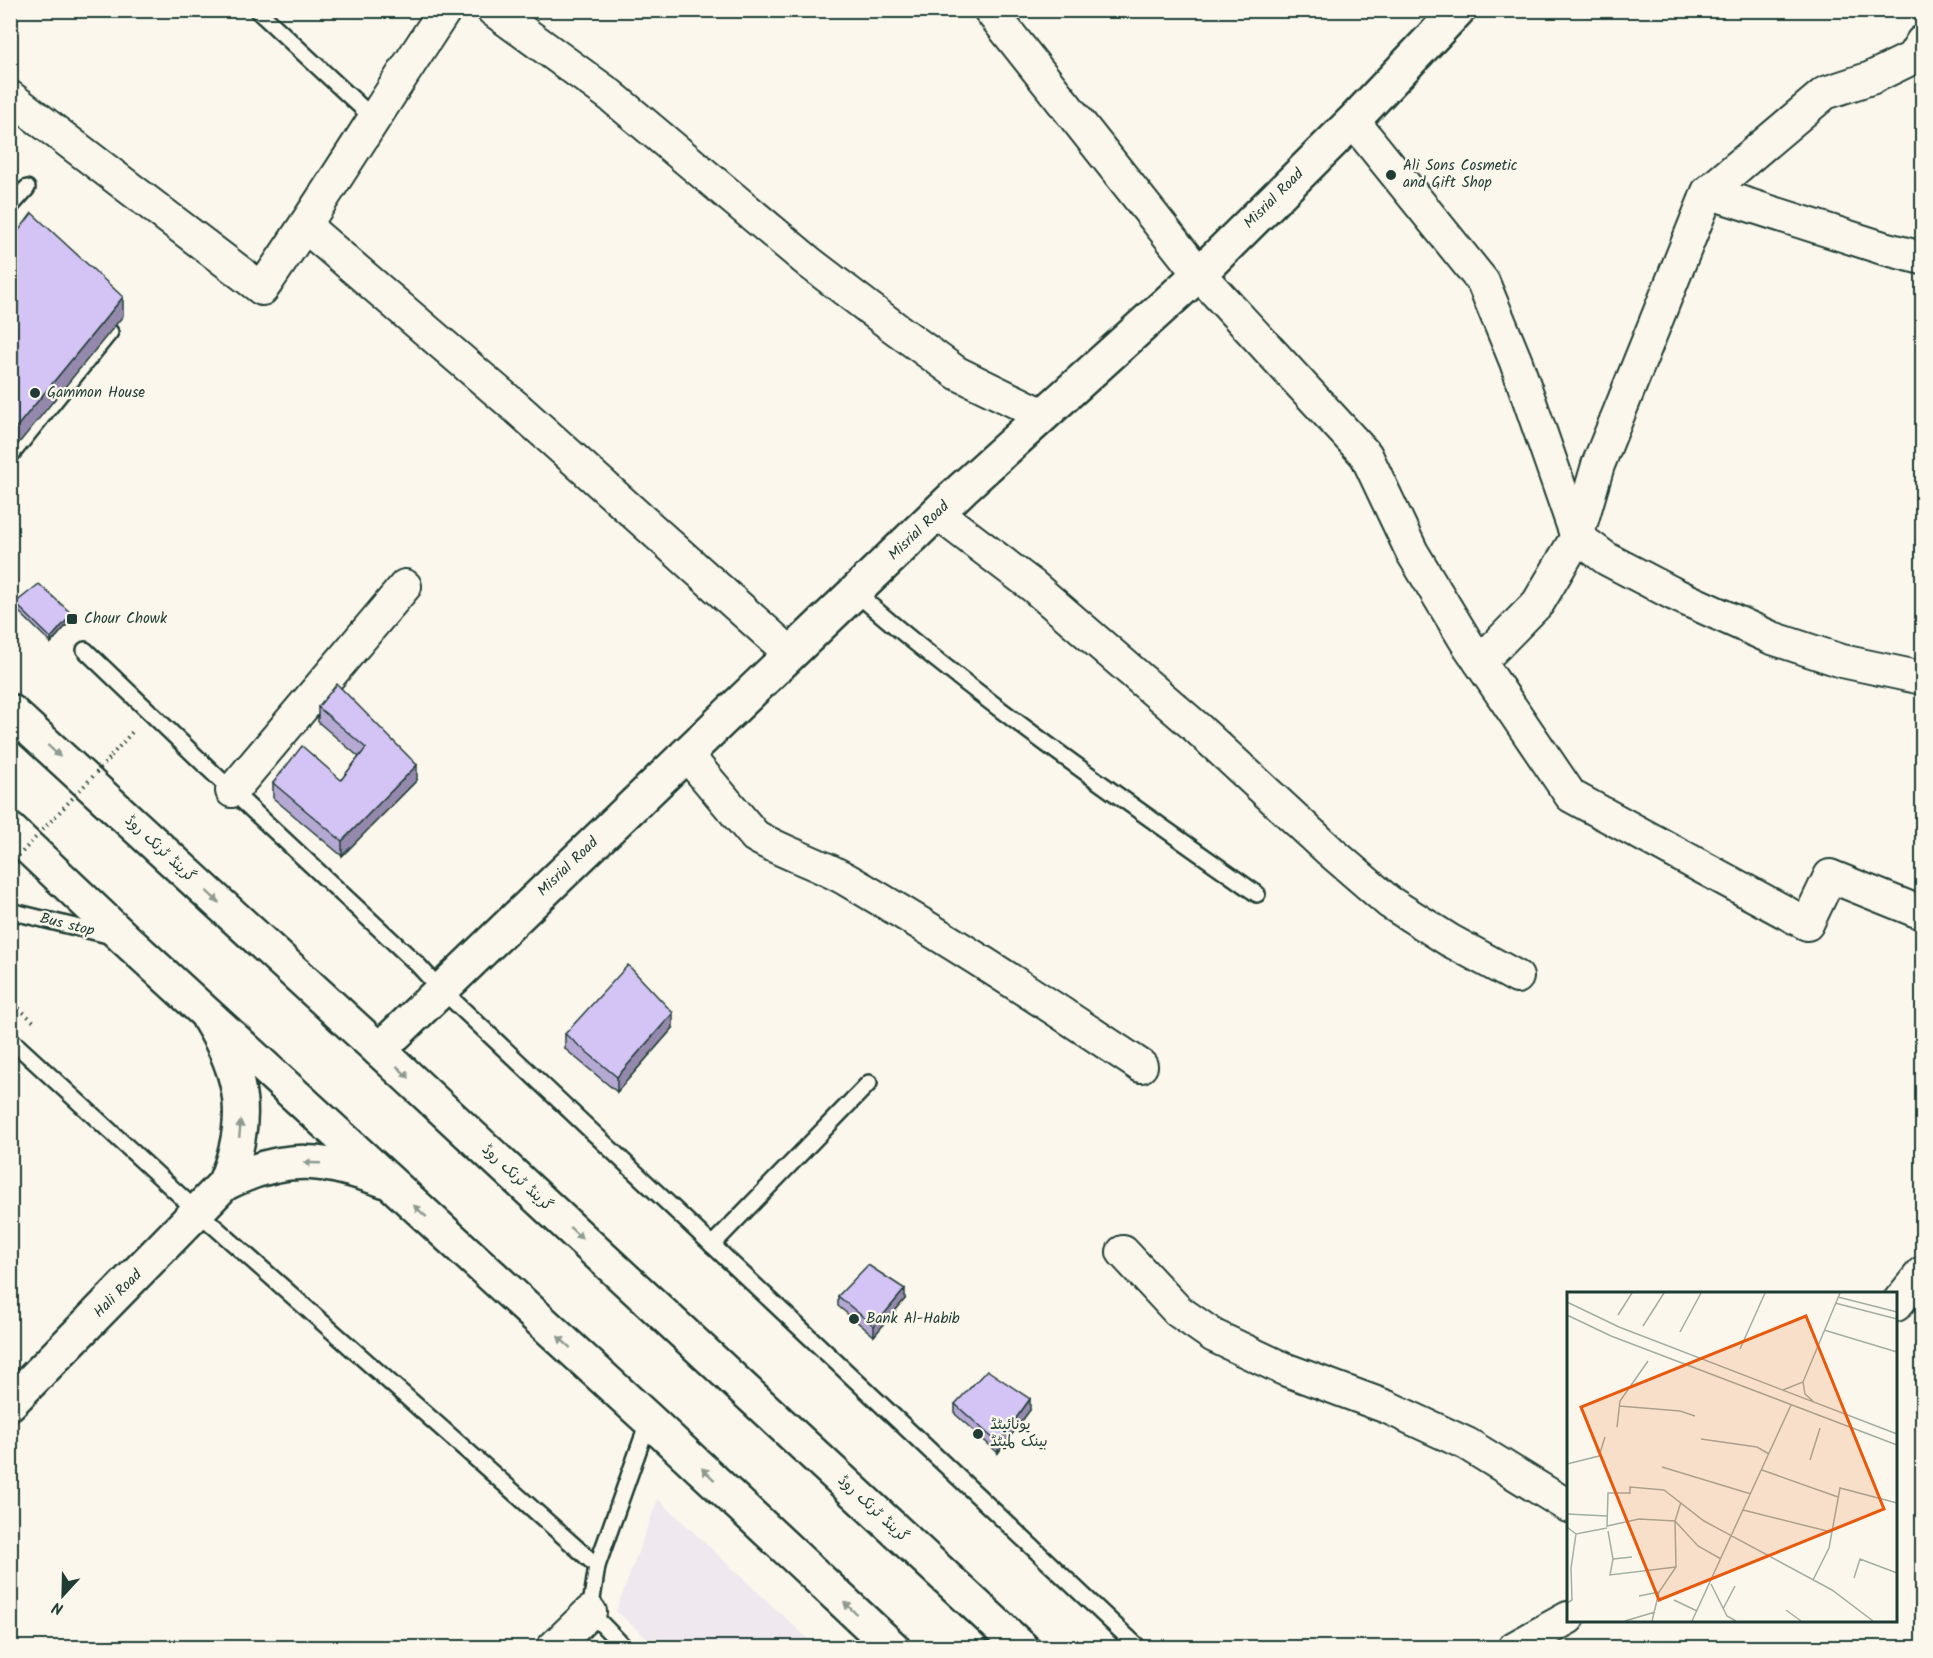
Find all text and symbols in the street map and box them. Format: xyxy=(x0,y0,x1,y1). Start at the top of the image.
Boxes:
place label: Ali Sons Cosmetic and Gift Shop xyxy=(1403,154,1518,195)
street label: Misrial Road xyxy=(1238,163,1310,235)
marker: Ali Sons Cosmetic and Gift Shop xyxy=(1384,168,1398,182)
place label: Gammon House xyxy=(47,381,145,405)
marker: Gammon House xyxy=(28,386,42,400)
street label: Misrial Road xyxy=(883,495,955,566)
place label: Chour Chowk xyxy=(84,607,168,631)
marker: Chour Chowk xyxy=(65,612,79,626)
one-way arrow xyxy=(46,744,61,758)
street label: گرینڈ ٹرنک روڈ xyxy=(119,809,201,889)
street label: Misrial Road xyxy=(532,831,604,902)
one-way arrow xyxy=(205,890,220,904)
street label: Bus stop xyxy=(37,907,97,943)
one-way arrow xyxy=(395,1065,410,1079)
one-way arrow xyxy=(235,1119,245,1138)
street label: گرینڈ ٹرنک روڈ xyxy=(476,1138,558,1218)
one-way arrow xyxy=(303,1158,322,1167)
one-way arrow xyxy=(413,1204,428,1218)
one-way arrow xyxy=(568,1226,583,1239)
street label: Hali Road xyxy=(88,1264,148,1324)
inset map xyxy=(1567,1292,1897,1622)
place label: Bank Al-Habib xyxy=(866,1307,960,1331)
marker: Bank Al-Habib xyxy=(847,1312,861,1326)
one-way arrow xyxy=(557,1335,572,1349)
place label: یونائیٹڈ بینک لمیٹڈ xyxy=(990,1413,1048,1454)
marker: یونائیٹڈ بینک لمیٹڈ xyxy=(971,1427,985,1441)
one-way arrow xyxy=(701,1468,716,1481)
street label: گرینڈ ٹرنک روڈ xyxy=(832,1469,914,1549)
north arrow xyxy=(33,1565,93,1625)
text: N xyxy=(49,1594,67,1621)
one-way arrow xyxy=(844,1601,858,1615)

